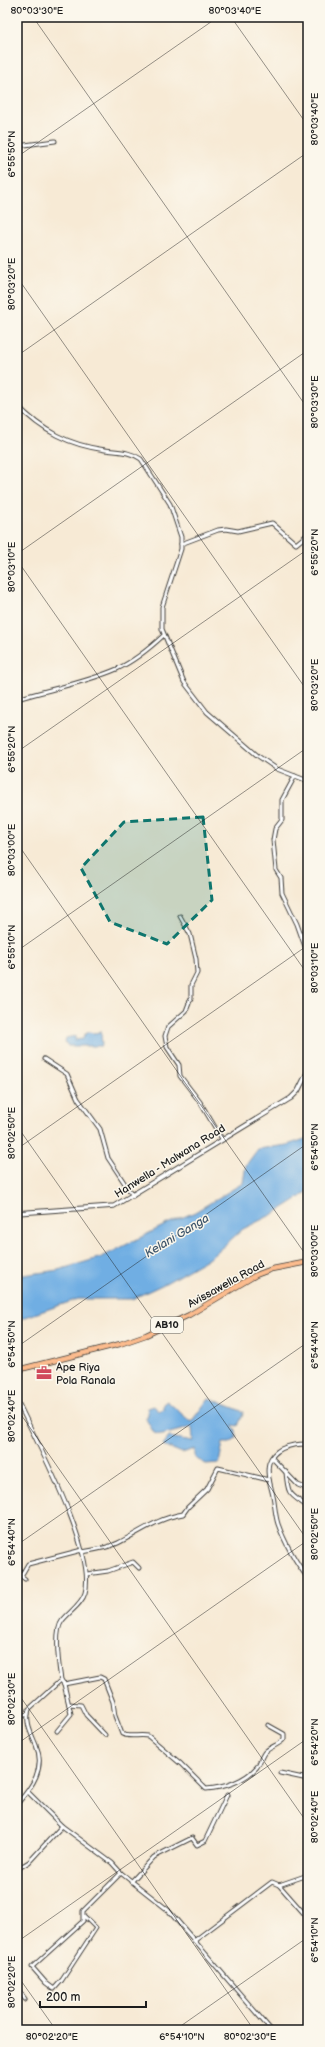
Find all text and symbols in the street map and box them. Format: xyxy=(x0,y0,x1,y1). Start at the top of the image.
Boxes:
text: 80°03'30"E xyxy=(11,5,64,17)
text: 80°03'40"E xyxy=(209,5,262,17)
text: 80°03'40"E xyxy=(309,92,321,145)
text: 6°55'50"N xyxy=(6,130,18,178)
text: 80°03'20"E xyxy=(6,257,18,310)
text: 80°03'30"E xyxy=(309,375,321,428)
text: 6°55'20"N xyxy=(309,528,321,576)
text: 80°03'10"E xyxy=(6,541,18,592)
text: 80°03'20"E xyxy=(309,658,321,711)
text: 6°55'20"N xyxy=(6,725,18,773)
text: 80°03'00"E xyxy=(6,823,18,876)
text: 6°55'10"N xyxy=(6,924,18,970)
text: 80°03'10"E xyxy=(309,942,321,993)
text: 80°02'50"E xyxy=(6,1106,18,1159)
street label: Hanwella - Malwana Road xyxy=(112,1122,228,1200)
text: 6°54'50"N xyxy=(309,1123,321,1171)
water label: Kelani Ganga xyxy=(142,1211,212,1261)
text: 80°03'00"E xyxy=(309,1224,321,1277)
street label: Avissawella Road xyxy=(185,1258,267,1310)
road number: AB10 xyxy=(151,1317,183,1333)
text: 6°54'50"N xyxy=(6,1320,18,1368)
text: 6°54'40"N xyxy=(309,1321,321,1369)
place label: Ape Riya Pola Ranala xyxy=(56,1361,115,1387)
office icon: Ape Riya Pola Ranala xyxy=(35,1364,53,1382)
text: 80°02'40"E xyxy=(6,1389,18,1442)
text: 80°02'50"E xyxy=(309,1507,321,1560)
text: 6°54'40"N xyxy=(6,1518,18,1566)
text: 80°02'30"E xyxy=(6,1672,18,1725)
text: 6°54'20"N xyxy=(309,1718,321,1766)
text: 80°02'40"E xyxy=(309,1790,321,1843)
text: 6°54'10"N xyxy=(309,1917,321,1963)
text: 80°02'20"E xyxy=(6,1955,18,2008)
scale bar xyxy=(40,1983,146,2009)
text: 200 m xyxy=(46,1990,80,2005)
text: 80°02'20"E xyxy=(26,2031,79,2043)
text: 6°54'10"N xyxy=(159,2031,205,2043)
text: 80°02'30"E xyxy=(224,2031,277,2043)

